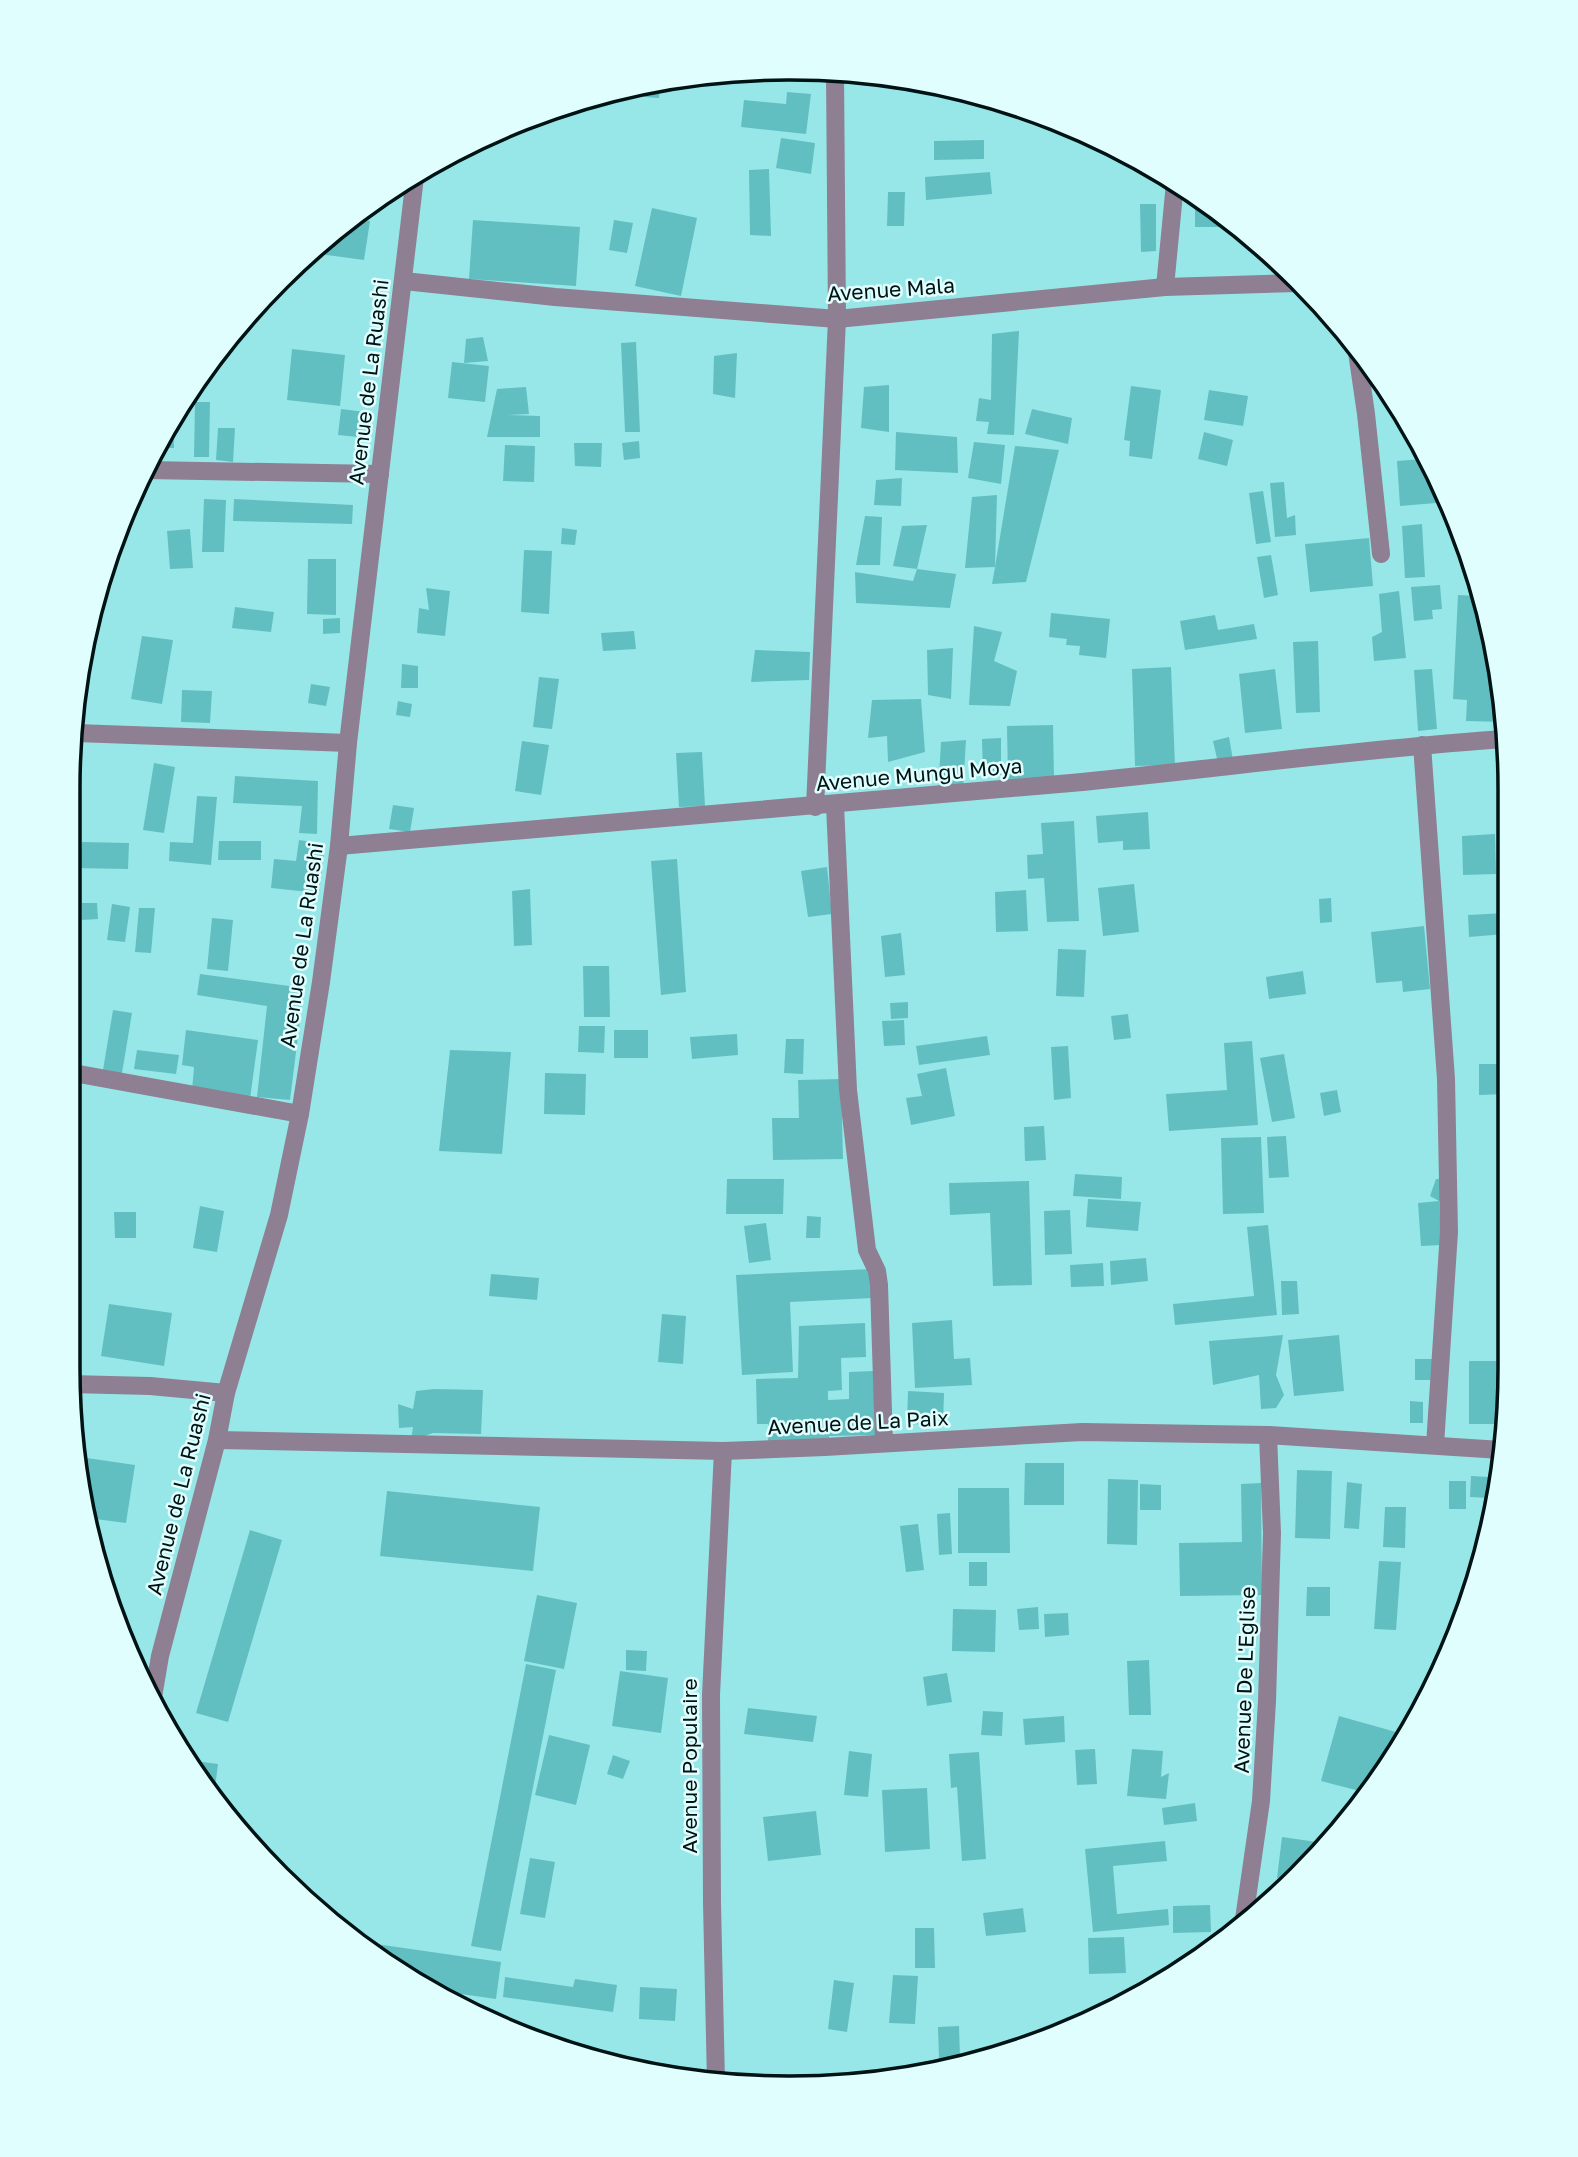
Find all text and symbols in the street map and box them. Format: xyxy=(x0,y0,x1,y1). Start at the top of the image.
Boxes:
street label: Avenue Mala xyxy=(826,272,956,306)
street label: Avenue de La Ruashi xyxy=(342,278,394,486)
street label: Avenue Mungu Moya xyxy=(815,752,1023,796)
street label: Avenue de La Ruashi xyxy=(274,841,328,1049)
street label: Avenue de La Ruashi xyxy=(140,1390,216,1598)
street label: Avenue de La Paix xyxy=(767,1404,950,1440)
street label: Avenue De L'Eglise xyxy=(1228,1586,1260,1774)
street label: Avenue Populaire xyxy=(676,1678,702,1854)

